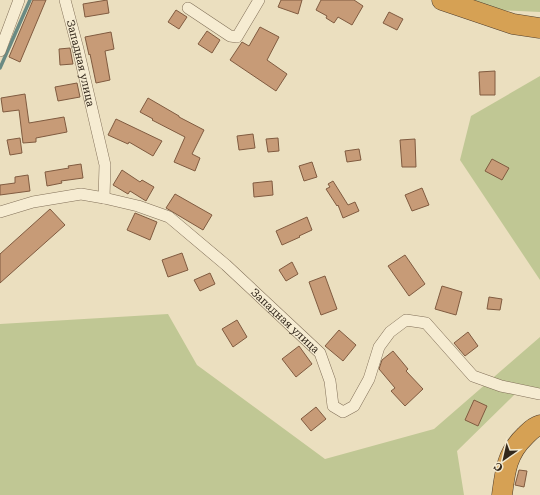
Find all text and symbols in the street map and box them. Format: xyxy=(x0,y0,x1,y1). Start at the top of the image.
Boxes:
street label: Западная улица xyxy=(64,18,98,108)
street label: Западная улица xyxy=(248,285,322,356)
north arrow xyxy=(484,439,524,479)
text: С xyxy=(492,459,506,474)

